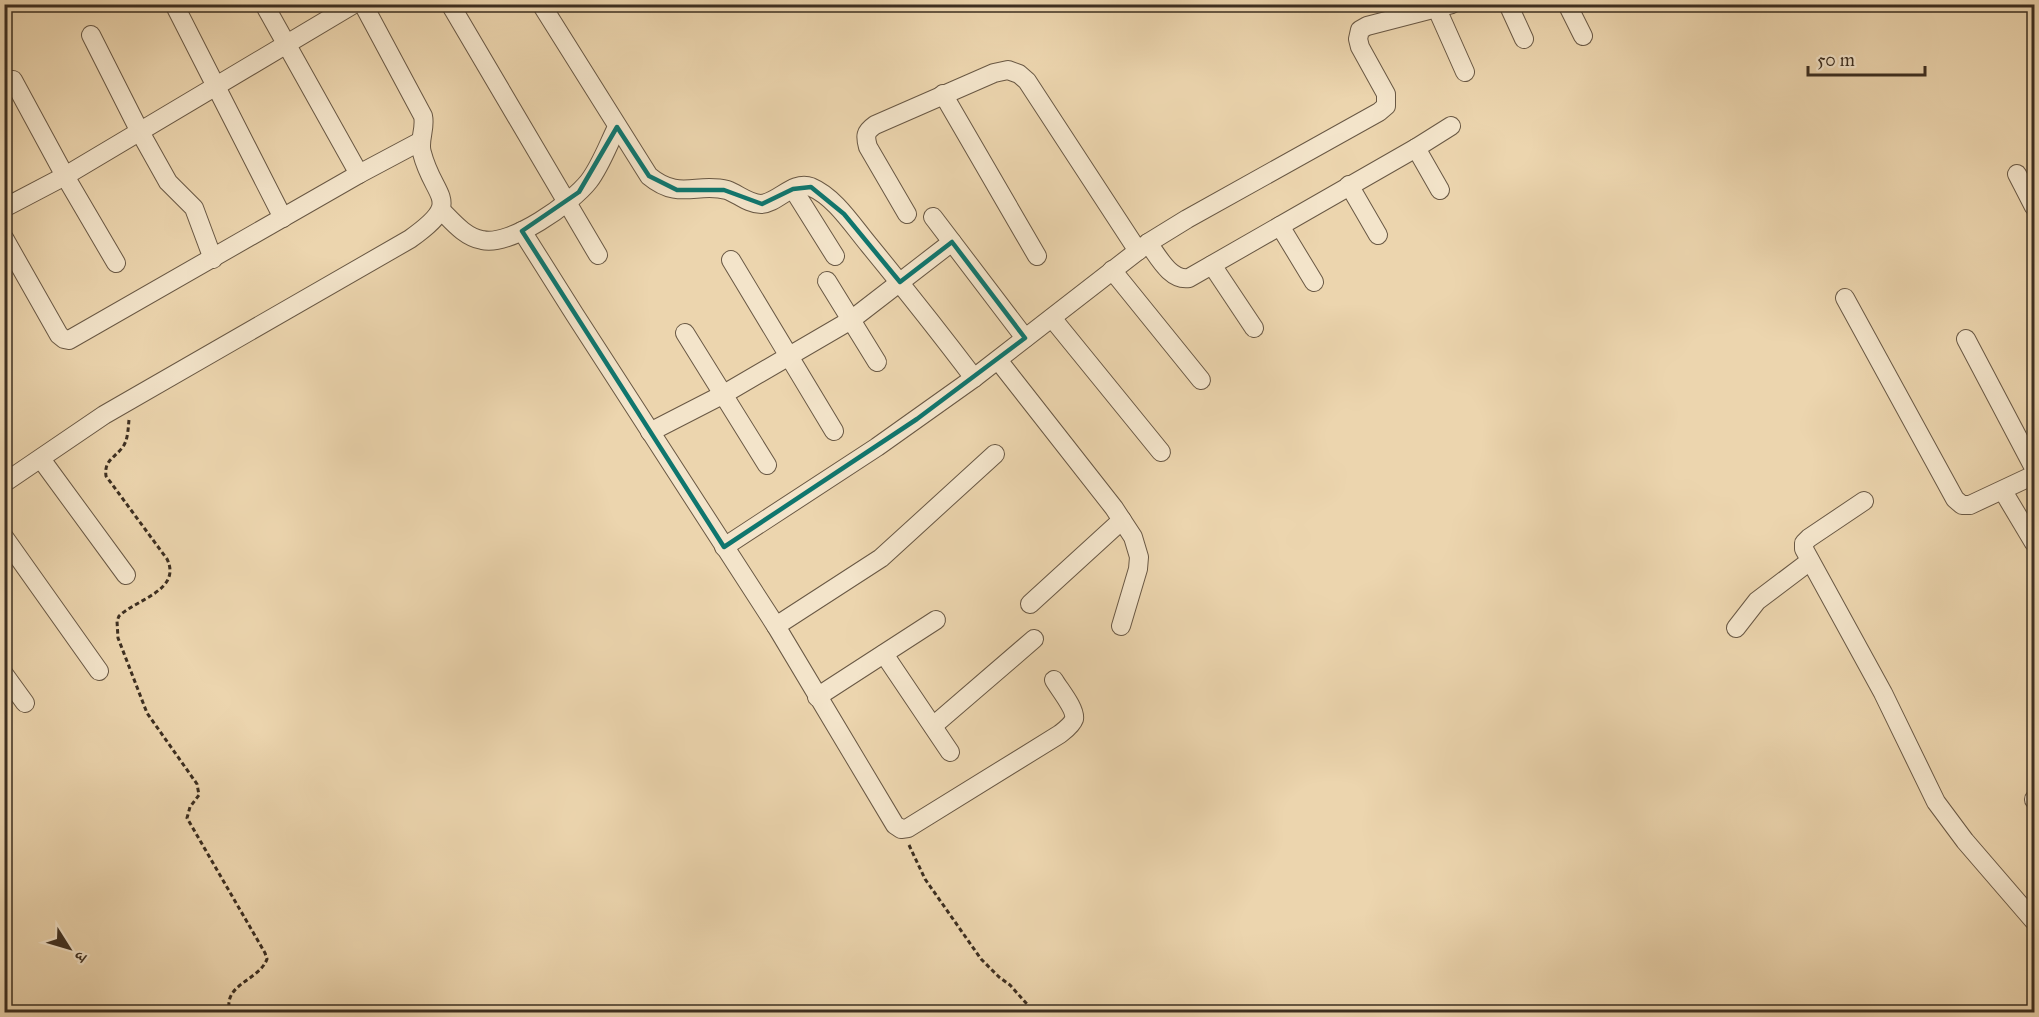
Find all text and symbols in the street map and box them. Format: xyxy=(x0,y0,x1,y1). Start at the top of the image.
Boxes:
scale bar xyxy=(1808,39,1925,77)
text: 50 m xyxy=(1817,49,1855,71)
north arrow xyxy=(39,918,99,978)
text: उ xyxy=(69,947,91,967)

